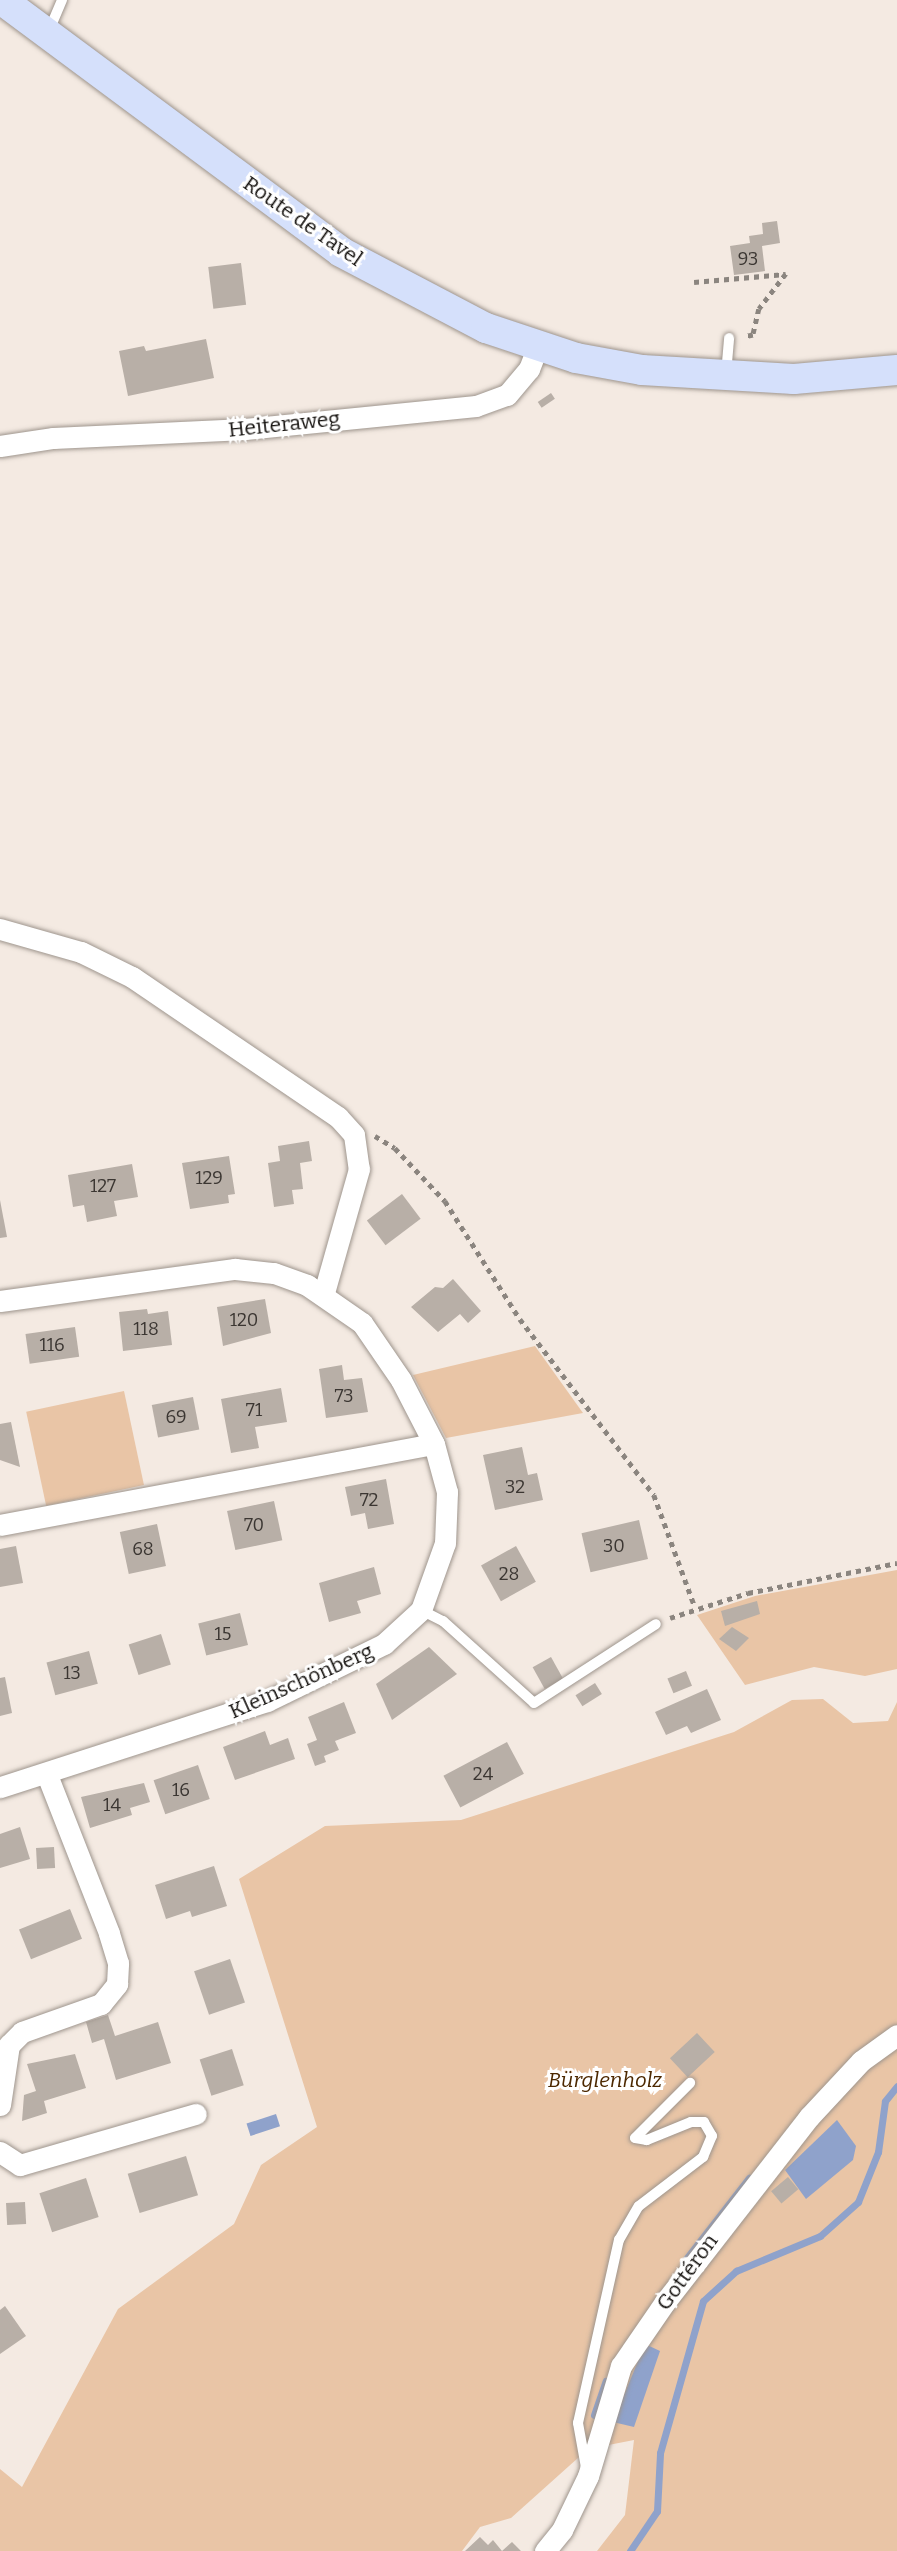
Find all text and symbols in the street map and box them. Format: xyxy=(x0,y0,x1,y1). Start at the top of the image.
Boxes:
street label: Route de Tavel xyxy=(238,171,368,271)
house number: 93 xyxy=(738,248,758,270)
street label: Heiteraweg xyxy=(227,406,341,442)
house number: 129 xyxy=(195,1167,223,1189)
house number: 127 xyxy=(90,1175,116,1197)
house number: 120 xyxy=(230,1309,258,1331)
house number: 118 xyxy=(133,1318,159,1340)
house number: 116 xyxy=(39,1334,65,1356)
house number: 73 xyxy=(335,1385,353,1407)
house number: 71 xyxy=(246,1399,262,1421)
house number: 69 xyxy=(165,1406,187,1428)
house number: 32 xyxy=(505,1476,525,1498)
house number: 72 xyxy=(360,1489,378,1511)
house number: 70 xyxy=(244,1514,264,1536)
house number: 30 xyxy=(603,1535,625,1557)
house number: 68 xyxy=(132,1538,154,1560)
house number: 28 xyxy=(499,1563,519,1585)
house number: 15 xyxy=(215,1623,231,1645)
street label: Kleinschönberg xyxy=(225,1638,377,1724)
house number: 13 xyxy=(63,1662,81,1684)
house number: 24 xyxy=(473,1763,493,1785)
house number: 16 xyxy=(172,1779,190,1801)
house number: 14 xyxy=(103,1794,121,1816)
park label: Bürglenholz xyxy=(548,2067,662,2093)
street label: Gottéron xyxy=(651,2229,723,2315)

